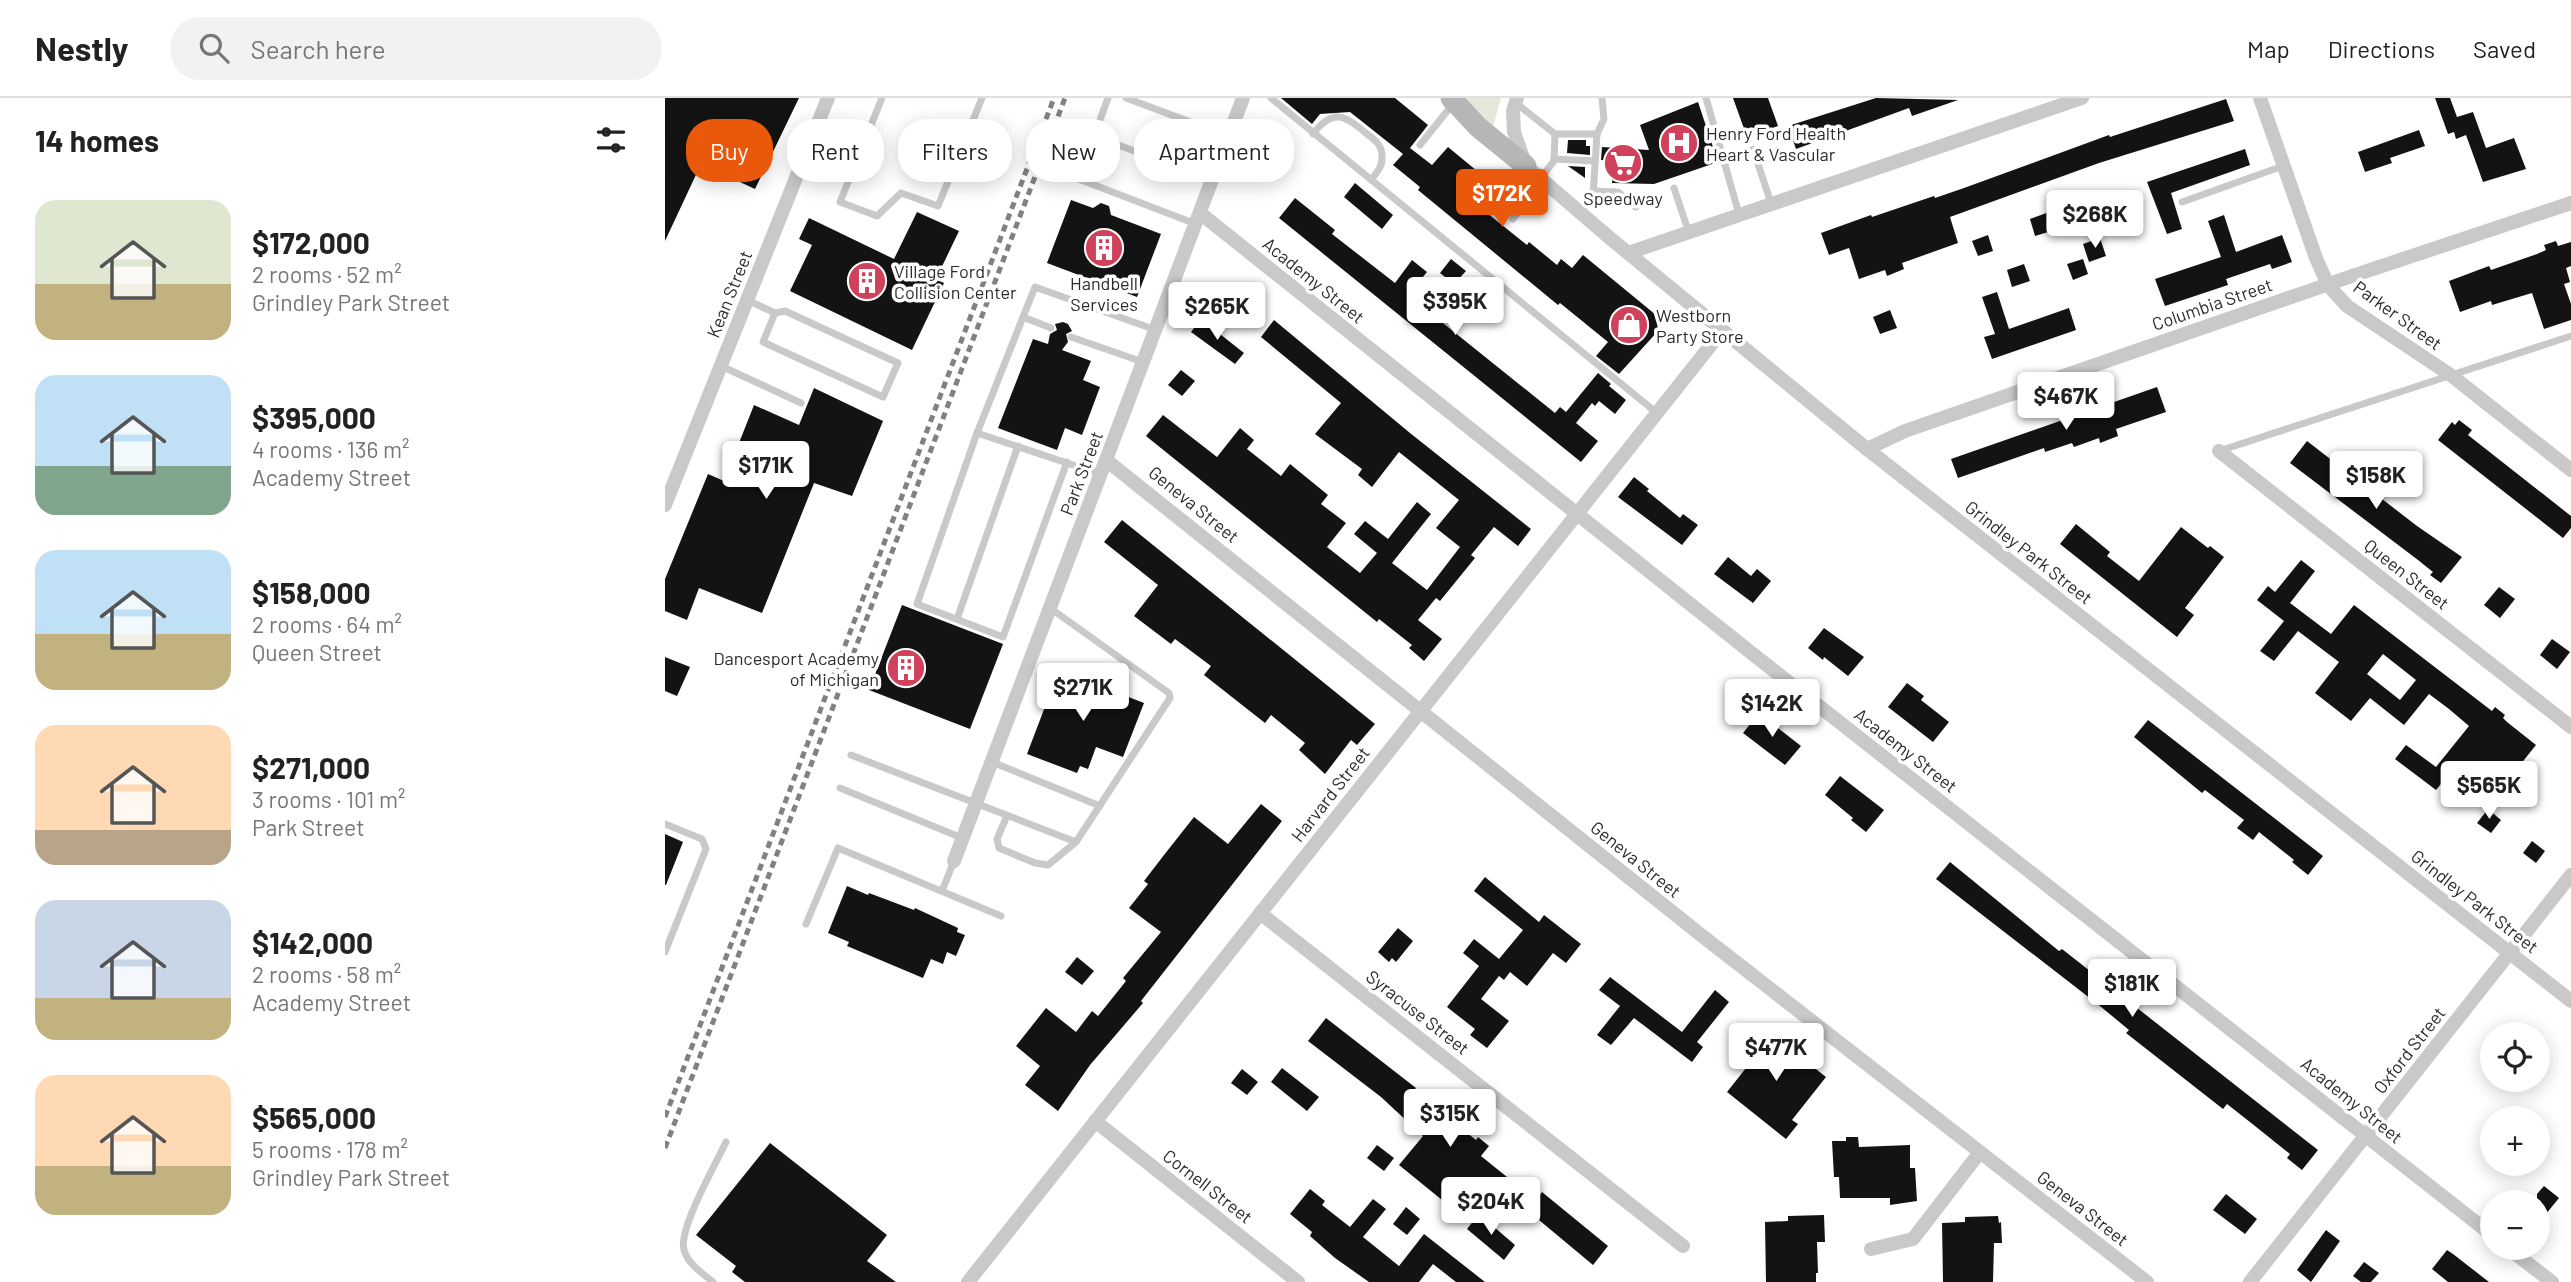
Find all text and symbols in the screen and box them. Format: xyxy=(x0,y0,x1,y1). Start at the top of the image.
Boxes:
search box xyxy=(171,17,661,80)
text: Nestly xyxy=(35,28,129,68)
icon: search xyxy=(195,29,233,67)
text: Search here xyxy=(251,33,386,64)
text: Map xyxy=(2247,34,2290,63)
text: Directions xyxy=(2328,34,2435,63)
text: Saved xyxy=(2473,34,2536,63)
chip: Buy xyxy=(686,119,773,182)
chip: Rent xyxy=(787,119,884,182)
chip: Filters xyxy=(898,119,1012,182)
chip: New xyxy=(1026,119,1120,182)
chip: Apartment xyxy=(1134,119,1294,182)
icon: filters xyxy=(592,121,630,159)
text: 14 homes xyxy=(35,122,159,158)
hospital icon: Henry Ford Health Heart & Vascular xyxy=(1658,122,1700,164)
place label: Henry Ford Health Heart & Vascular xyxy=(1706,122,1846,165)
supermarket icon: Speedway xyxy=(1602,142,1644,184)
pin: $172K xyxy=(1453,170,1551,229)
text: $172K xyxy=(1472,178,1532,206)
place label: Speedway xyxy=(1583,187,1663,209)
pin: $268K xyxy=(2046,190,2144,250)
text: $268K xyxy=(2062,199,2128,227)
text: $172,000 xyxy=(252,224,370,260)
building icon: Handbell Services xyxy=(1083,227,1125,269)
icon: home xyxy=(91,228,175,312)
street label: Academy Street xyxy=(1259,232,1369,328)
street label: Kean Street xyxy=(702,247,756,341)
text: 2 rooms · 52 m² xyxy=(252,260,402,288)
building icon: Village Ford Collision Center xyxy=(846,260,888,302)
place label: Village Ford Collision Center xyxy=(894,260,1017,303)
place label: Handbell Services xyxy=(1070,272,1138,315)
street label: Columbia Street xyxy=(2149,273,2275,335)
street label: Parker Street xyxy=(2349,276,2447,354)
pin: $395K xyxy=(1406,278,1504,337)
pin: $265K xyxy=(1168,282,1266,342)
text: $395K xyxy=(1423,286,1487,314)
text: Grindley Park Street xyxy=(252,288,450,316)
text: $265K xyxy=(1184,291,1250,319)
shop icon: Westborn Party Store xyxy=(1608,304,1650,346)
place label: Westborn Party Store xyxy=(1656,304,1744,347)
pin: $467K xyxy=(2017,372,2115,432)
text: $467K xyxy=(2033,381,2099,409)
text: $395,000 xyxy=(252,399,376,435)
icon: home xyxy=(91,403,175,487)
street label: Park Street xyxy=(1055,428,1107,518)
text: 4 rooms · 136 m² xyxy=(252,435,410,463)
pin: $171K xyxy=(717,442,815,501)
text: $171K xyxy=(738,450,794,478)
pin: $158K xyxy=(2327,452,2425,511)
text: $158K xyxy=(2346,460,2406,488)
street label: Geneva Street xyxy=(1144,461,1244,547)
text: Academy Street xyxy=(252,463,411,491)
street label: Grindley Park Street xyxy=(1961,496,2097,608)
street label: Queen Street xyxy=(2360,534,2454,614)
text: $158,000 xyxy=(252,574,371,610)
icon: home xyxy=(91,578,175,662)
text: 2 rooms · 64 m² xyxy=(252,610,402,638)
text: Queen Street xyxy=(252,638,382,666)
place label: Dancesport Academy of Michigan xyxy=(714,647,879,690)
building icon: Dancesport Academy of Michigan xyxy=(885,647,927,689)
pin: $271K xyxy=(1034,664,1132,723)
text: $271K xyxy=(1053,672,1113,700)
pin: $142K xyxy=(1723,680,1821,739)
text: $142K xyxy=(1741,688,1803,716)
street label: Academy Street xyxy=(1850,703,1962,797)
street label: Harvard Street xyxy=(1286,742,1374,846)
text: $271,000 xyxy=(252,749,370,785)
icon: home xyxy=(91,753,175,837)
pin: $565K xyxy=(2440,762,2538,821)
text: $565K xyxy=(2457,770,2521,798)
text: 3 rooms · 101 m² xyxy=(252,785,405,813)
text: Park Street xyxy=(252,813,365,841)
street label: Geneva Street xyxy=(1586,816,1686,902)
street label: Grindley Park Street xyxy=(2407,845,2543,957)
text: $142,000 xyxy=(252,924,373,960)
icon: home xyxy=(91,928,175,1012)
text: 2 rooms · 58 m² xyxy=(252,960,401,988)
pin: $181K xyxy=(2083,960,2181,1019)
street label: Syracuse Street xyxy=(1362,965,1474,1059)
text: $181K xyxy=(2104,968,2160,996)
text: Academy Street xyxy=(252,988,411,1016)
street label: Oxford Street xyxy=(2368,1002,2450,1098)
map controls xyxy=(2480,1022,2550,1260)
button: locate xyxy=(2480,1022,2550,1092)
pin: $477K xyxy=(1727,1024,1825,1083)
text: $477K xyxy=(1745,1032,1807,1060)
street label: Academy Street xyxy=(2297,1052,2407,1148)
pin: $315K xyxy=(1401,1090,1499,1149)
text: $315K xyxy=(1420,1098,1480,1126)
text: $565,000 xyxy=(252,1099,376,1135)
icon: home xyxy=(91,1103,175,1187)
button: + xyxy=(2480,1106,2550,1176)
text: 5 rooms · 178 m² xyxy=(252,1135,408,1163)
street label: Cornell Street xyxy=(1159,1144,1257,1228)
text: Grindley Park Street xyxy=(252,1163,450,1191)
street label: Geneva Street xyxy=(2033,1166,2133,1250)
pin: $204K xyxy=(1442,1178,1540,1237)
text: $204K xyxy=(1457,1186,1525,1214)
button: − xyxy=(2480,1190,2550,1260)

